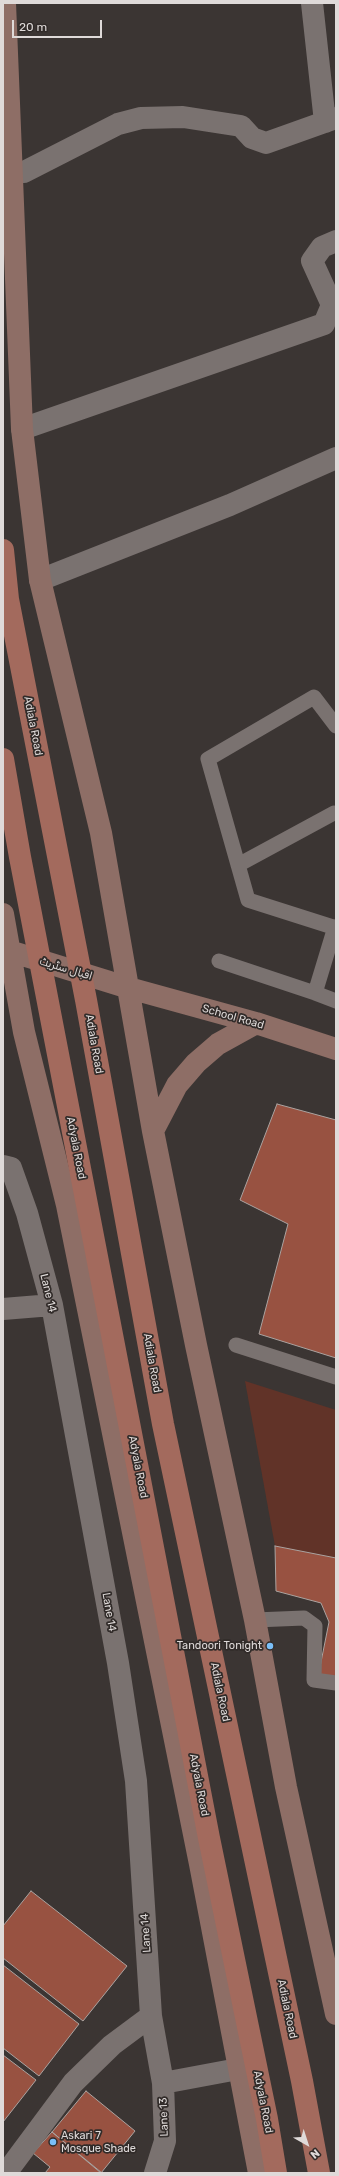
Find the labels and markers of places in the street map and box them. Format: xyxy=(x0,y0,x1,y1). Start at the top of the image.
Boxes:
place label: Tandoori Tonight xyxy=(177,1639,262,1653)
marker: Tandoori Tonight xyxy=(265,1641,275,1651)
place label: Askari 7 Mosque Shade xyxy=(61,2129,136,2155)
marker: Askari 7 Mosque Shade xyxy=(48,2137,58,2147)

